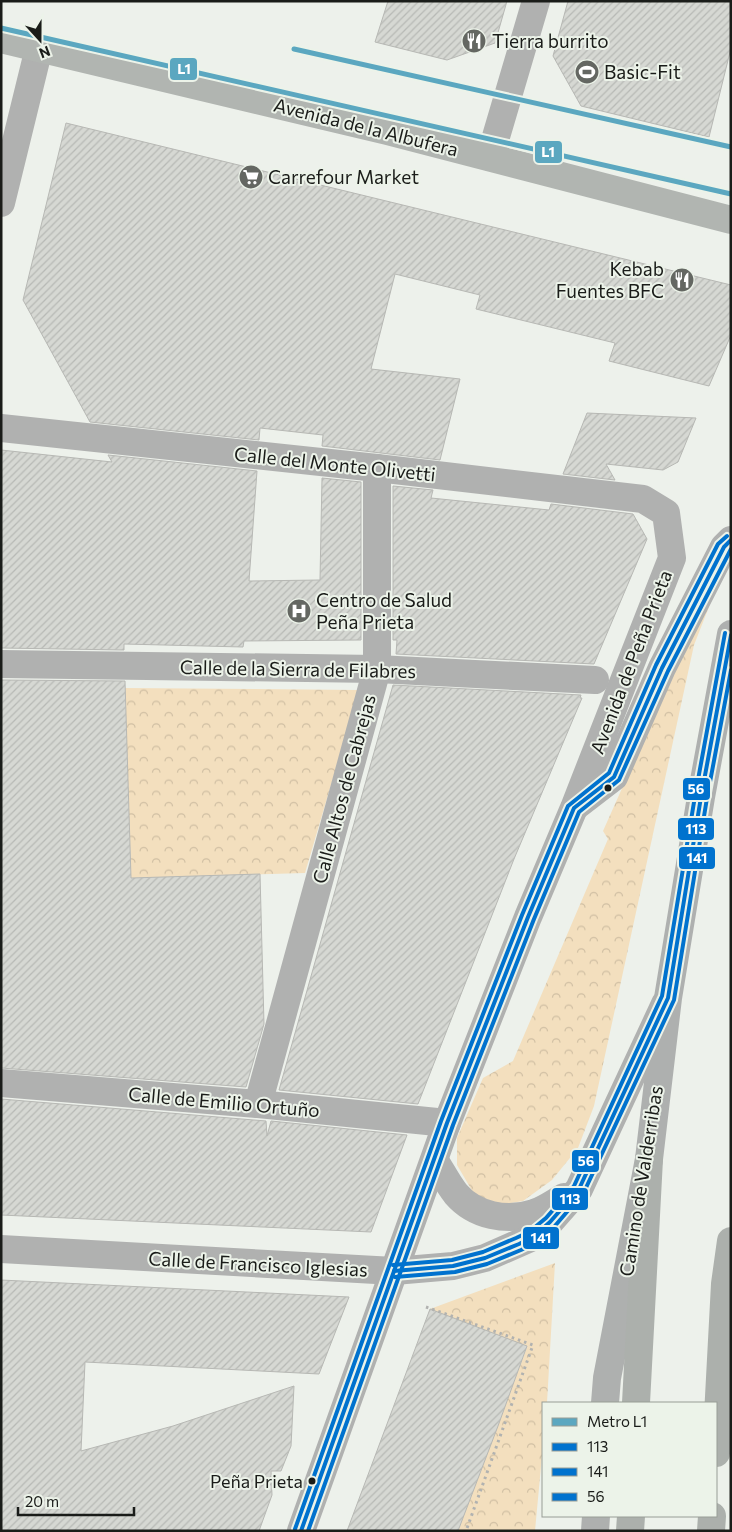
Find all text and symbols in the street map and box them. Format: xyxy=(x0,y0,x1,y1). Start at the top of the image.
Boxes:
north arrow xyxy=(15,15,65,65)
restaurant icon: Tierra burrito xyxy=(461,28,487,54)
place label: Tierra burrito xyxy=(492,29,609,52)
text: N xyxy=(37,43,53,62)
line badge: L1 xyxy=(169,57,198,81)
sports icon: Basic-Fit xyxy=(574,59,600,85)
text: L1 xyxy=(177,60,191,77)
place label: Basic-Fit xyxy=(604,60,681,83)
street label: Avenida de la Albufera xyxy=(271,92,461,161)
line badge: L1 xyxy=(534,140,563,164)
text: L1 xyxy=(541,143,555,160)
supermarket icon: Carrefour Market xyxy=(238,164,264,190)
place label: Carrefour Market xyxy=(268,165,419,188)
place label: Kebab Fuentes BFC xyxy=(556,257,664,302)
restaurant icon: Kebab Fuentes BFC xyxy=(669,267,695,293)
street label: Calle del Monte Olivetti xyxy=(233,441,437,486)
street label: Avenida de Peña Prieta xyxy=(585,567,676,757)
place label: Centro de Salud Peña Prieta xyxy=(316,588,452,633)
hospital icon: Centro de Salud Peña Prieta xyxy=(286,598,312,624)
street label: Calle de la Sierra de Filabres xyxy=(180,655,416,682)
street label: Calle Altos de Cabrejas xyxy=(307,692,380,886)
line badge: 56 xyxy=(682,777,711,801)
text: 56 xyxy=(688,780,705,797)
unlabelled marker xyxy=(603,783,613,793)
line badge: 113 xyxy=(677,817,715,841)
text: 113 xyxy=(686,820,706,837)
line badge: 141 xyxy=(678,846,716,870)
text: 141 xyxy=(687,849,707,866)
street label: Calle de Emilio Ortuño xyxy=(127,1082,321,1121)
street label: Camino de Valderribas xyxy=(614,1084,667,1278)
line badge: 56 xyxy=(571,1149,600,1173)
text: 56 xyxy=(578,1152,595,1169)
line badge: 113 xyxy=(551,1187,589,1211)
text: 113 xyxy=(560,1190,580,1207)
line badge: 141 xyxy=(522,1226,560,1250)
text: 141 xyxy=(531,1229,551,1246)
street label: Calle de Francisco Iglesias xyxy=(148,1246,368,1281)
legend xyxy=(542,1402,717,1517)
text: Metro L1 xyxy=(587,1412,647,1430)
text: 113 xyxy=(587,1437,608,1455)
text: 141 xyxy=(587,1462,608,1480)
place label: Peña Prieta xyxy=(210,1470,303,1492)
marker: Peña Prieta xyxy=(307,1476,317,1486)
scale bar xyxy=(18,1484,134,1516)
text: 56 xyxy=(587,1487,605,1505)
text: 20 m xyxy=(25,1492,59,1510)

